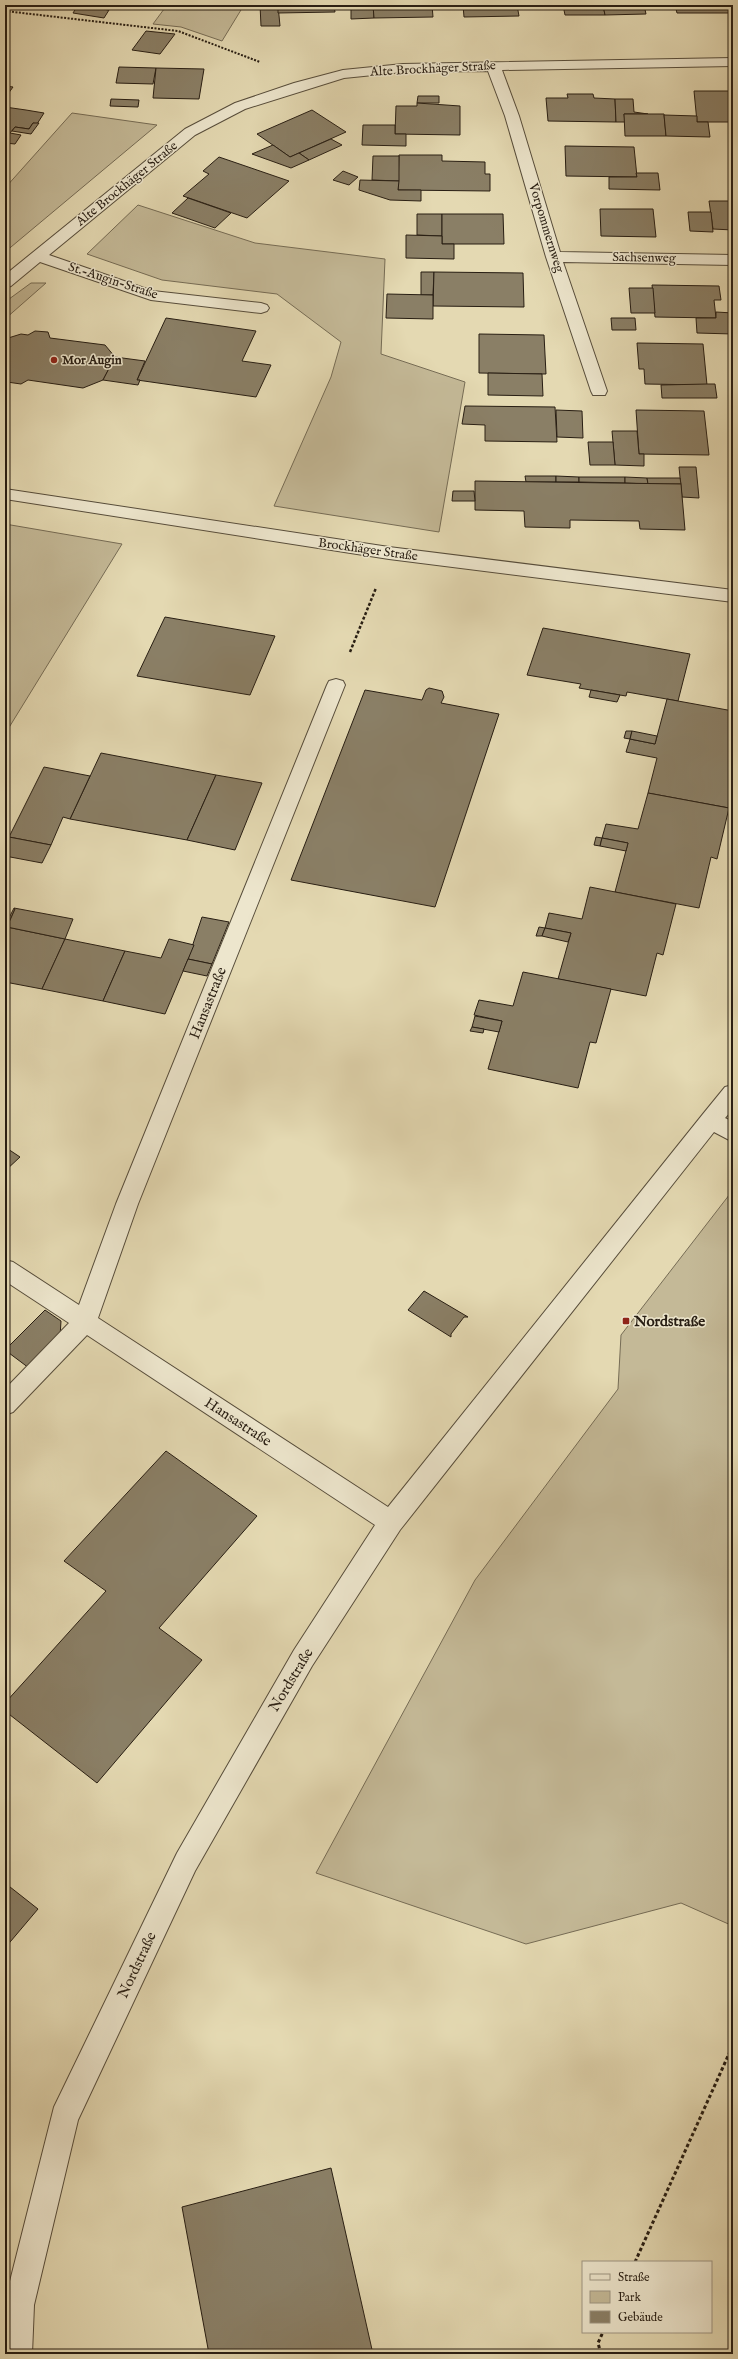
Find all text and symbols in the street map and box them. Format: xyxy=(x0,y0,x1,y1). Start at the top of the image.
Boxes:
street label: Alte Brockhäger Straße xyxy=(369,57,496,81)
street label: Alte Brockhäger Straße xyxy=(72,138,181,231)
street label: Vorpommernweg xyxy=(524,180,568,276)
street label: Sachsenweg xyxy=(612,249,677,267)
street label: St.-Augin-Straße xyxy=(66,259,160,303)
place label: Mor Augin xyxy=(62,352,122,369)
marker: Mor Augin xyxy=(49,355,59,365)
street label: Brockhäger Straße xyxy=(317,535,419,565)
street label: Hansastraße xyxy=(185,964,231,1042)
place label: Nordstraße xyxy=(633,1312,705,1331)
marker: Nordstraße xyxy=(621,1316,631,1326)
street label: Hansastraße xyxy=(201,1393,275,1451)
street label: Nordstraße xyxy=(265,1645,318,1715)
street label: Nordstraße xyxy=(113,1929,161,2001)
legend xyxy=(582,2261,712,2333)
text: Straße xyxy=(618,2270,650,2285)
text: Park xyxy=(618,2290,641,2305)
text: Gebäude xyxy=(618,2310,663,2325)

